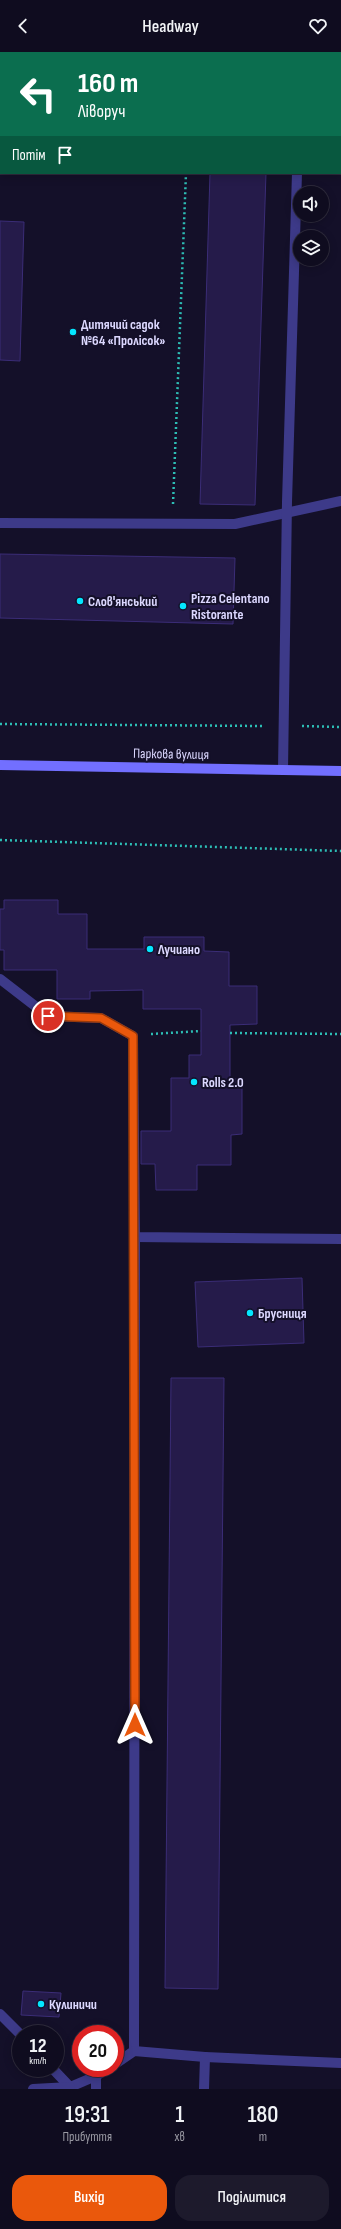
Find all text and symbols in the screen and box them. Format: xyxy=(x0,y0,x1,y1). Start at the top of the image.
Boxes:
icon: back xyxy=(12,15,34,37)
icon: heart xyxy=(307,15,329,37)
text: Headway xyxy=(142,16,199,37)
text: 160 m xyxy=(78,67,138,100)
icon: left xyxy=(12,68,64,120)
text: Ліворуч xyxy=(78,101,125,122)
icon: arrive xyxy=(54,144,76,166)
text: Потім xyxy=(12,146,46,165)
map controls xyxy=(293,186,329,266)
button: sound xyxy=(293,186,329,222)
button: layers xyxy=(293,230,329,266)
place label: Дитячий садок №64 «Пролісок» xyxy=(81,316,165,349)
marker: Дитячий садок №64 «Пролісок» xyxy=(68,327,78,337)
place label: Pizza Celentano Ristorante xyxy=(191,590,270,623)
place label: Слов'янський xyxy=(88,593,157,610)
marker: Слов'янський xyxy=(75,596,85,606)
marker: Pizza Celentano Ristorante xyxy=(178,601,188,611)
street label: Паркова вулиця xyxy=(133,745,209,763)
place label: Лучиано xyxy=(157,941,200,958)
marker: Лучиано xyxy=(145,944,155,954)
pin xyxy=(31,999,65,1033)
icon: arrive xyxy=(37,1005,59,1027)
place label: Rolls 2.0 xyxy=(202,1074,244,1091)
marker: Rolls 2.0 xyxy=(189,1077,199,1087)
place label: Брусниця xyxy=(258,1305,307,1322)
marker: Брусниця xyxy=(245,1308,255,1318)
position arrow xyxy=(114,1704,156,1746)
place label: Кулиничи xyxy=(49,1996,97,2013)
marker: Кулиничи xyxy=(36,1999,46,2009)
speed limit sign: 20 xyxy=(72,2025,124,2077)
text: 12 xyxy=(30,2034,46,2058)
text: km/h xyxy=(29,2055,47,2067)
text: 19:31 xyxy=(65,2100,110,2129)
text: 1 xyxy=(175,2100,184,2129)
text: 180 xyxy=(247,2100,278,2129)
text: Прибуття xyxy=(63,2129,112,2145)
text: хв xyxy=(175,2129,185,2145)
text: m xyxy=(259,2129,267,2145)
button: Вихід xyxy=(12,2175,167,2221)
button: Поділитися xyxy=(175,2175,329,2221)

